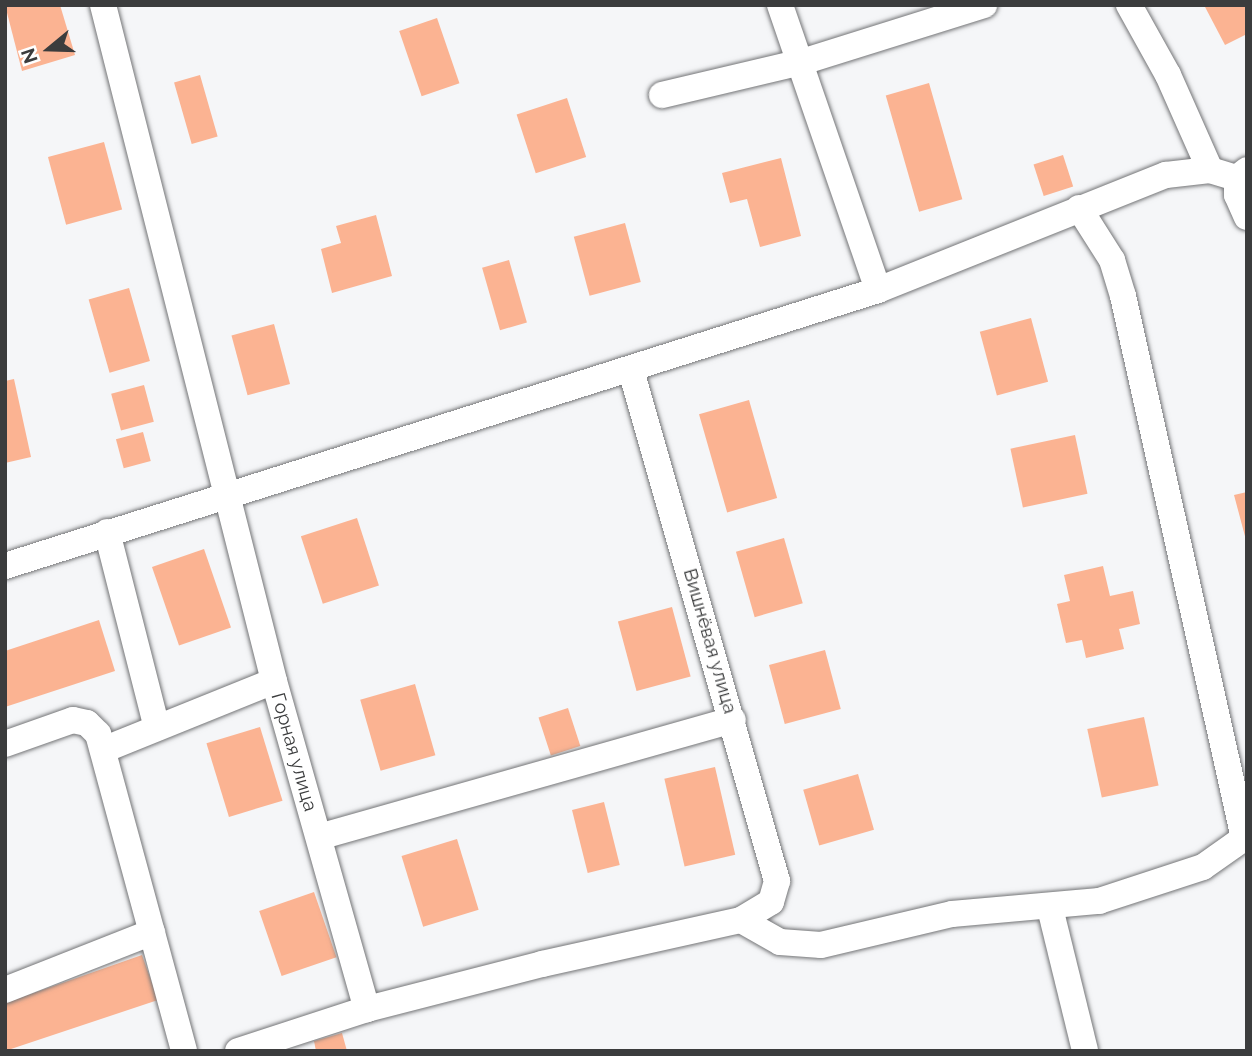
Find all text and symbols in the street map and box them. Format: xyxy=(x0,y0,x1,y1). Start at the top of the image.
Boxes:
north arrow xyxy=(14,14,84,84)
text: N xyxy=(16,45,42,66)
street label: Вишнёвая улица xyxy=(678,566,742,716)
street label: Горная улица xyxy=(266,690,322,814)

